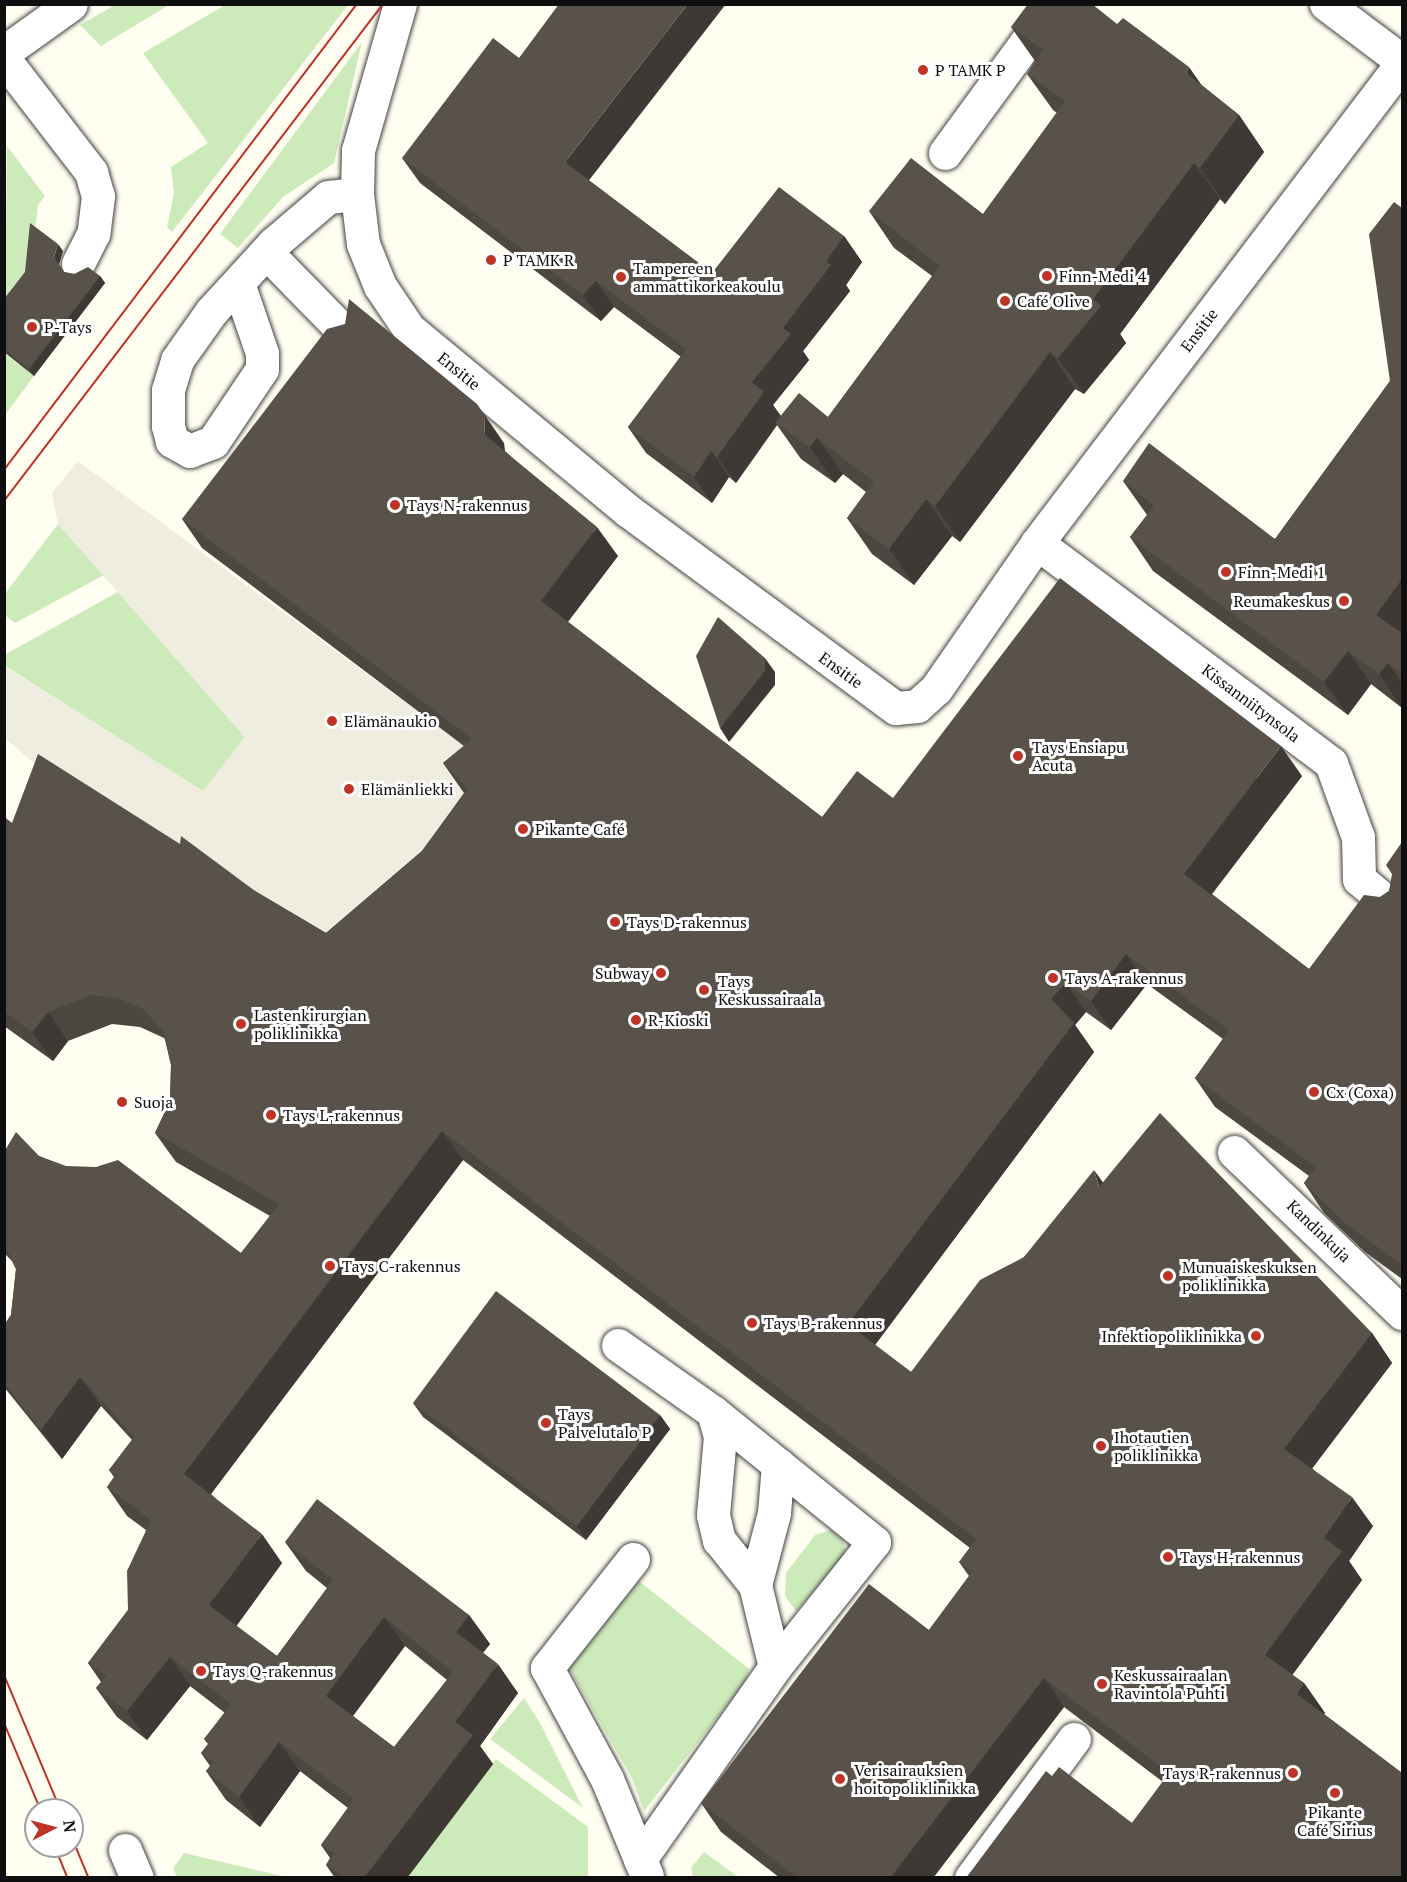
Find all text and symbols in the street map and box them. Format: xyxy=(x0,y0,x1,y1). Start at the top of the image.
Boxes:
place label: P TAMK P xyxy=(935,60,1006,80)
marker: P TAMK P xyxy=(916,63,930,77)
place label: P TAMK R xyxy=(503,250,574,270)
marker: P TAMK R xyxy=(484,253,498,267)
place label: Tampereen ammattikorkeakoulu xyxy=(633,258,781,296)
place label: Finn-Medi 4 xyxy=(1059,266,1146,286)
marker: Finn-Medi 4 xyxy=(1040,269,1054,283)
marker: Tampereen ammattikorkeakoulu xyxy=(614,270,628,284)
place label: Café Olive xyxy=(1017,291,1090,311)
marker: Café Olive xyxy=(998,294,1012,308)
street label: Ensitie xyxy=(1176,305,1222,355)
place label: P-Tays xyxy=(44,317,92,337)
marker: P-Tays xyxy=(25,320,39,334)
street label: Ensitie xyxy=(434,348,484,394)
place label: Tays N-rakennus xyxy=(407,495,527,515)
marker: Tays N-rakennus xyxy=(388,498,402,512)
place label: Finn-Medi 1 xyxy=(1238,562,1325,582)
marker: Finn-Medi 1 xyxy=(1219,565,1233,579)
place label: Reumakeskus xyxy=(1234,591,1330,611)
marker: Reumakeskus xyxy=(1335,592,1353,610)
street label: Ensitie xyxy=(815,648,867,692)
street label: Kissanniitynsola xyxy=(1198,660,1304,746)
place label: Elämänaukio xyxy=(344,711,437,731)
marker: Elämänaukio xyxy=(325,714,339,728)
place label: Tays Ensiapu Acuta xyxy=(1032,737,1125,775)
marker: Tays Ensiapu Acuta xyxy=(1009,747,1027,765)
place label: Elämänliekki xyxy=(361,779,454,799)
marker: Elämänliekki xyxy=(342,782,356,796)
place label: Pikante Café xyxy=(535,819,625,839)
marker: Pikante Café xyxy=(516,822,530,836)
place label: Tays D-rakennus xyxy=(627,912,747,932)
marker: Tays D-rakennus xyxy=(608,915,622,929)
place label: Subway xyxy=(595,963,649,983)
marker: Subway xyxy=(654,966,668,980)
place label: Tays A-rakennus xyxy=(1065,968,1184,988)
place label: Tays Keskussairaala xyxy=(718,971,822,1009)
marker: Tays A-rakennus xyxy=(1046,971,1060,985)
marker: Tays Keskussairaala xyxy=(695,981,713,999)
place label: Lastenkirurgian poliklinikka xyxy=(254,1005,367,1043)
place label: R-Kioski xyxy=(648,1010,709,1030)
marker: R-Kioski xyxy=(629,1013,643,1027)
marker: Lastenkirurgian poliklinikka xyxy=(232,1015,250,1033)
place label: Cx (Coxa) xyxy=(1326,1082,1394,1102)
marker: Cx (Coxa) xyxy=(1307,1085,1321,1099)
place label: Suoja xyxy=(134,1092,173,1112)
marker: Suoja xyxy=(115,1095,129,1109)
place label: Tays L-rakennus xyxy=(283,1105,400,1125)
marker: Tays L-rakennus xyxy=(264,1108,278,1122)
street label: Kandinkuja xyxy=(1283,1196,1355,1266)
place label: Tays C-rakennus xyxy=(342,1256,461,1276)
place label: Munuaiskeskuksen poliklinikka xyxy=(1182,1257,1317,1295)
marker: Tays C-rakennus xyxy=(323,1259,337,1273)
marker: Munuaiskeskuksen poliklinikka xyxy=(1159,1267,1177,1285)
place label: Tays B-rakennus xyxy=(764,1313,882,1333)
marker: Tays B-rakennus xyxy=(745,1316,759,1330)
place label: Infektiopoliklinikka xyxy=(1101,1326,1242,1346)
marker: Infektiopoliklinikka xyxy=(1247,1327,1265,1345)
place label: Tays Palvelutalo P xyxy=(558,1404,651,1442)
marker: Tays Palvelutalo P xyxy=(539,1416,553,1430)
place label: Ihotautien poliklinikka xyxy=(1114,1427,1198,1465)
marker: Ihotautien poliklinikka xyxy=(1092,1437,1110,1455)
place label: Tays H-rakennus xyxy=(1180,1547,1300,1567)
marker: Tays H-rakennus xyxy=(1161,1550,1175,1564)
place label: Tays Q-rakennus xyxy=(213,1661,333,1681)
marker: Tays Q-rakennus xyxy=(194,1664,208,1678)
place label: Keskussairaalan Ravintola Puhti xyxy=(1114,1665,1227,1703)
marker: Keskussairaalan Ravintola Puhti xyxy=(1095,1677,1109,1691)
place label: Verisairauksien hoitopoliklinikka xyxy=(854,1760,976,1798)
place label: Tays R-rakennus xyxy=(1163,1763,1281,1783)
marker: Tays R-rakennus xyxy=(1286,1766,1300,1780)
marker: Verisairauksien hoitopoliklinikka xyxy=(831,1770,849,1788)
marker: Pikante Café Sirius xyxy=(1328,1786,1342,1800)
north arrow xyxy=(24,1798,84,1858)
place label: Pikante Café Sirius xyxy=(1297,1802,1373,1840)
text: N xyxy=(58,1819,81,1834)

